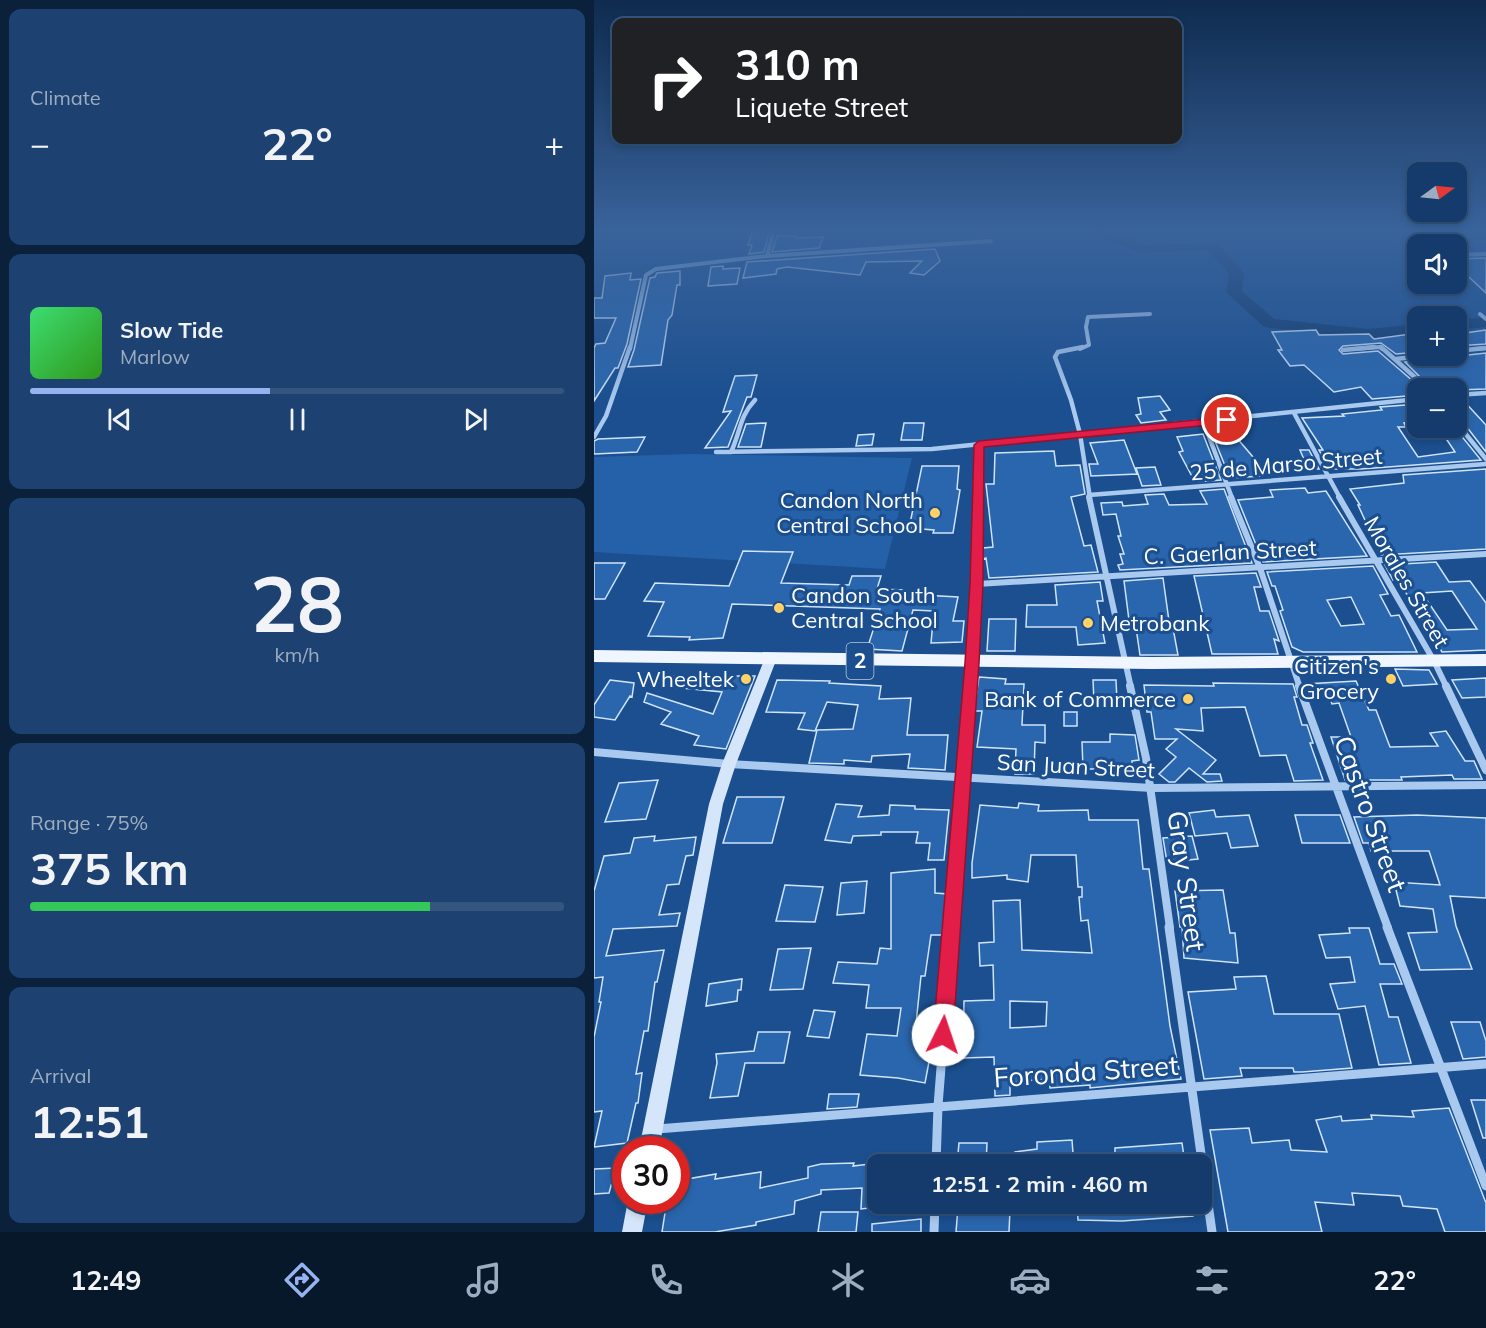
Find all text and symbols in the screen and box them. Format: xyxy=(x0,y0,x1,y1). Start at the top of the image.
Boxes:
text: 310 m xyxy=(735,38,860,91)
icon: right xyxy=(636,42,714,120)
text: Climate xyxy=(30,85,101,110)
text: Liquete Street xyxy=(735,90,908,124)
text: 22° xyxy=(261,115,333,171)
text: − xyxy=(30,123,50,164)
text: + xyxy=(544,123,564,164)
north arrow xyxy=(1407,162,1467,222)
map controls xyxy=(1407,162,1467,438)
button: sound xyxy=(1407,234,1467,294)
button: + xyxy=(1407,306,1467,366)
text: Slow Tide xyxy=(120,316,223,344)
text: Marlow xyxy=(120,344,190,369)
button: − xyxy=(1407,378,1467,438)
pin xyxy=(1201,394,1252,445)
icon: previous xyxy=(103,403,136,436)
icon: pause xyxy=(281,403,314,436)
icon: next xyxy=(459,403,492,436)
icon: arrive xyxy=(1210,403,1243,436)
street label: 25 de Marso Street xyxy=(1189,442,1384,486)
place label: Candon North Central School xyxy=(776,486,923,539)
marker: Candon North Central School xyxy=(928,506,942,520)
street label: Morales Street xyxy=(1358,511,1456,653)
street label: C. Gaerlan Street xyxy=(1143,533,1317,571)
text: 28 xyxy=(250,554,344,652)
place label: Candon South Central School xyxy=(791,581,938,634)
marker: Candon South Central School xyxy=(772,601,786,615)
place label: Metrobank xyxy=(1100,609,1210,637)
marker: Metrobank xyxy=(1081,616,1095,630)
text: km/h xyxy=(274,642,320,667)
road number: 2 xyxy=(846,643,874,679)
place label: Citizen's Grocery xyxy=(1294,652,1379,705)
place label: Wheeltek xyxy=(637,665,735,693)
marker: Wheeltek xyxy=(739,672,753,686)
marker: Citizen's Grocery xyxy=(1384,672,1398,686)
place label: Bank of Commerce xyxy=(984,685,1176,713)
marker: Bank of Commerce xyxy=(1181,692,1195,706)
street label: Castro Street xyxy=(1327,731,1415,896)
street label: San Juan Street xyxy=(996,748,1156,784)
street label: Gray Street xyxy=(1160,808,1214,953)
text: Range · 75% xyxy=(30,810,148,835)
text: 375 km xyxy=(30,840,189,896)
position arrow xyxy=(911,1003,975,1067)
street label: Foronda Street xyxy=(992,1048,1179,1094)
text: Arrival xyxy=(30,1063,91,1088)
text: 12:51 xyxy=(30,1093,149,1149)
speed limit sign: 30 xyxy=(612,1136,690,1214)
text: 12:51 · 2 min · 460 m xyxy=(931,1170,1148,1198)
icon: directions xyxy=(281,1259,323,1301)
icon: music xyxy=(463,1259,505,1301)
icon: phone xyxy=(645,1259,687,1301)
icon: climate xyxy=(827,1259,869,1301)
icon: car xyxy=(1009,1259,1051,1301)
icon: filters xyxy=(1191,1259,1233,1301)
text: 12:49 xyxy=(70,1263,141,1297)
text: 22° xyxy=(1373,1263,1416,1297)

